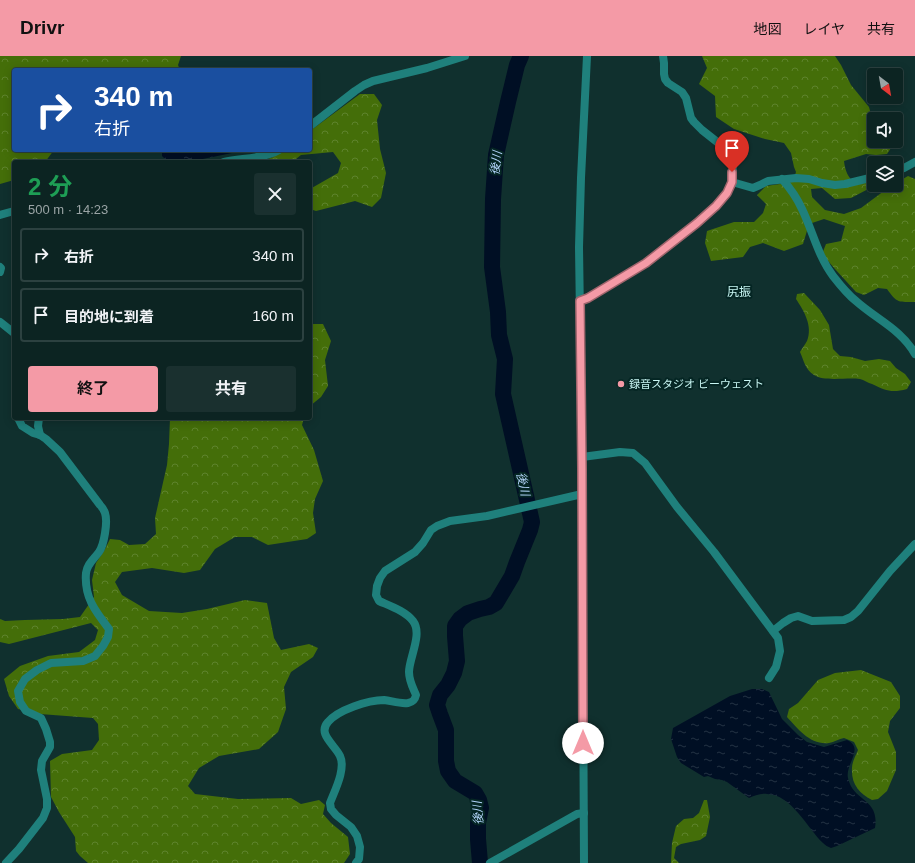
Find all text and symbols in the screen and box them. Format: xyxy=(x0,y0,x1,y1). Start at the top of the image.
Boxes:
text: Drivr xyxy=(20,17,64,38)
text: 地図 xyxy=(753,21,781,37)
text: レイヤ xyxy=(803,21,845,37)
text: 共有 xyxy=(867,21,895,37)
north arrow xyxy=(867,68,903,104)
map controls xyxy=(867,68,903,192)
text: 340 m xyxy=(94,81,173,112)
icon: right xyxy=(28,84,80,136)
button: sound xyxy=(867,112,903,148)
text: 右折 xyxy=(94,119,130,139)
pin xyxy=(715,131,749,172)
icon: arrive xyxy=(721,137,743,159)
water label: 後川 xyxy=(488,148,505,176)
button: layers xyxy=(867,156,903,192)
text: 2 分 xyxy=(28,173,72,200)
button: close xyxy=(254,173,296,215)
text: 500 m · 14:23 xyxy=(28,202,108,217)
icon: right xyxy=(30,244,52,266)
text: 340 m xyxy=(252,247,294,264)
text: 右折 xyxy=(64,248,94,265)
district label: 尻振 xyxy=(727,285,751,299)
icon: arrive xyxy=(30,304,52,326)
text: 160 m xyxy=(252,307,294,324)
text: 目的地に到着 xyxy=(64,308,154,325)
button: 終了 xyxy=(28,366,158,412)
button: 共有 xyxy=(166,366,296,412)
place label: 録音スタジオ ビーウェスト xyxy=(629,378,764,390)
marker: 録音スタジオ ビーウェスト xyxy=(616,379,626,389)
water label: 後川 xyxy=(513,471,533,499)
position arrow xyxy=(562,722,604,764)
water label: 後川 xyxy=(470,798,486,826)

